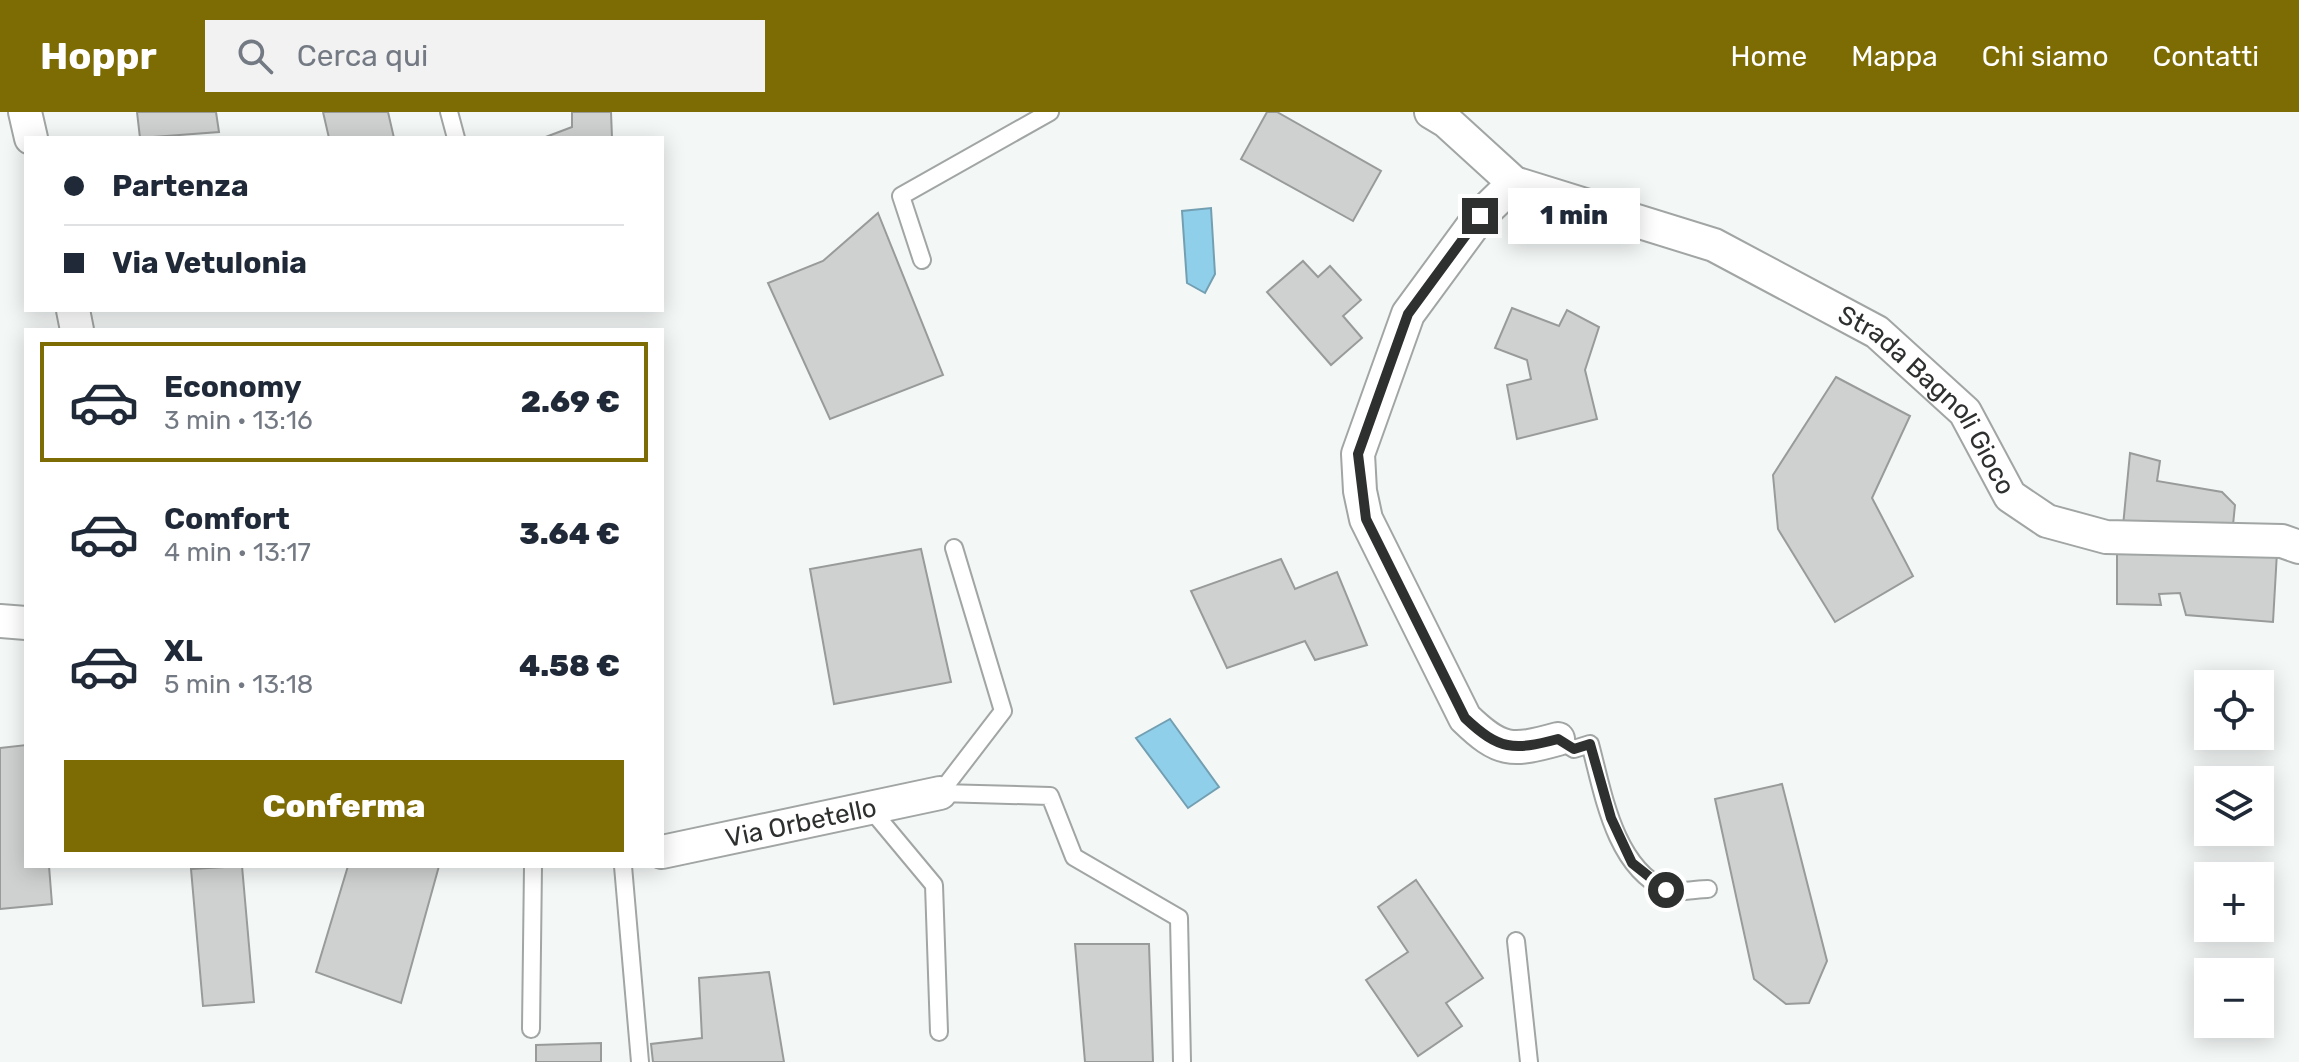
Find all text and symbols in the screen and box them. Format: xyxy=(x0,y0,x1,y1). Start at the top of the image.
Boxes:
search box xyxy=(205,20,765,92)
text: Hoppr xyxy=(40,33,157,79)
icon: search xyxy=(233,34,277,78)
text: Cerca qui xyxy=(297,38,428,74)
text: Home xyxy=(1731,40,1807,73)
text: Mappa xyxy=(1851,40,1938,73)
text: Chi siamo xyxy=(1982,40,2109,73)
text: Contatti xyxy=(2153,40,2259,73)
text: Partenza xyxy=(112,168,249,204)
callout: 1 min xyxy=(1508,188,1640,244)
route end xyxy=(1462,198,1498,234)
text: 1 min xyxy=(1540,200,1608,231)
text: Via Vetulonia xyxy=(112,245,307,281)
street label: Strada Bagnoli Gioco xyxy=(1833,299,2021,500)
icon: car xyxy=(68,366,140,438)
text: Economy xyxy=(164,369,302,405)
text: 2.69 € xyxy=(521,384,620,420)
text: 3 min · 13:16 xyxy=(164,405,313,436)
icon: car xyxy=(68,498,140,570)
text: Comfort xyxy=(164,501,290,537)
text: 3.64 € xyxy=(519,516,620,552)
text: 4 min · 13:17 xyxy=(164,537,311,568)
icon: car xyxy=(68,630,140,702)
text: XL xyxy=(164,633,203,669)
text: 4.58 € xyxy=(519,648,620,684)
text: 5 min · 13:18 xyxy=(164,669,313,700)
map controls xyxy=(2194,670,2274,1038)
button: locate xyxy=(2194,670,2274,750)
button: Conferma xyxy=(64,760,624,852)
button: layers xyxy=(2194,766,2274,846)
street label: Via Orbetello xyxy=(723,792,879,854)
button: + xyxy=(2194,862,2274,942)
route start xyxy=(1648,872,1684,908)
button: − xyxy=(2194,958,2274,1038)

